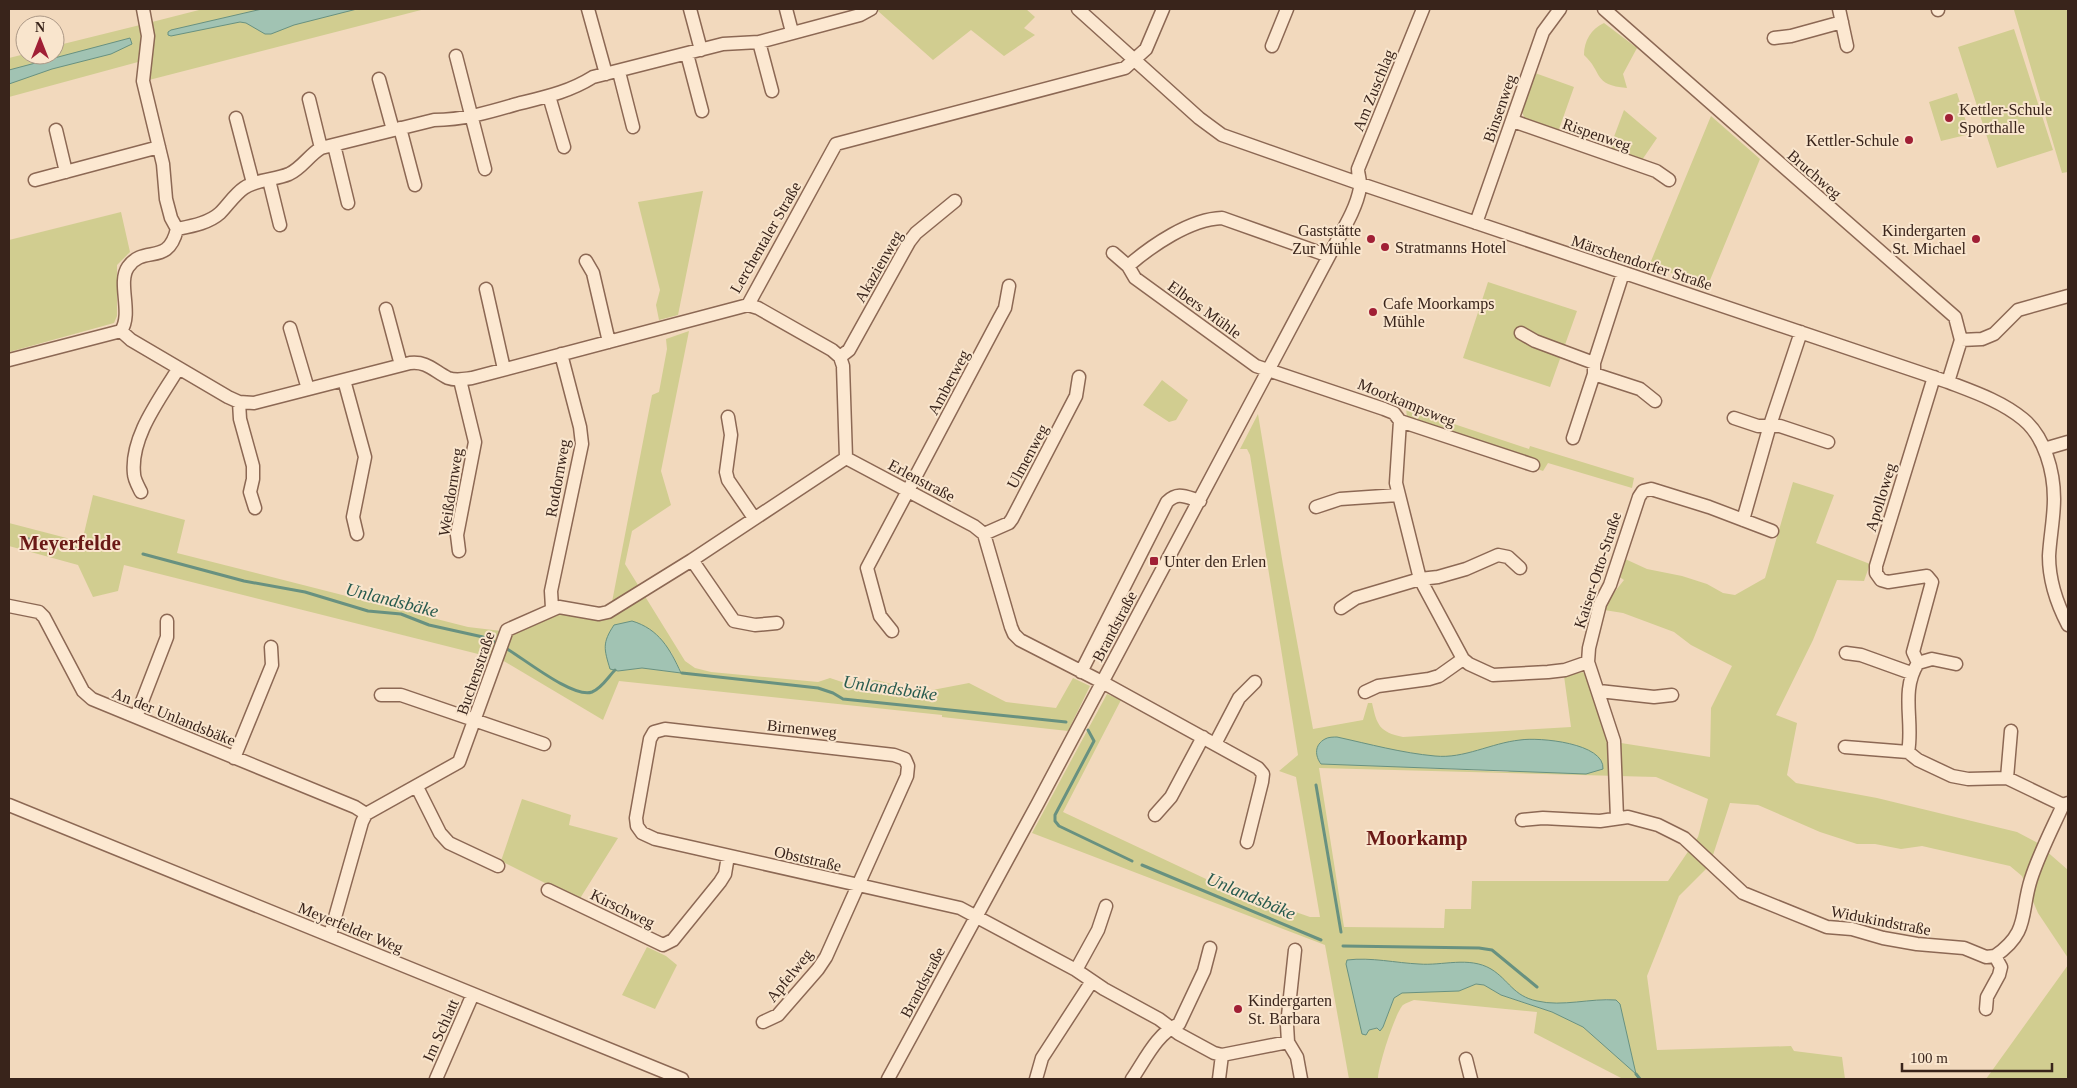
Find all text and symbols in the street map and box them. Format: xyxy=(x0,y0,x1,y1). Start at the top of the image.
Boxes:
north arrow xyxy=(15,15,65,65)
text: N xyxy=(35,20,45,35)
street label: Am Zuschlag xyxy=(1349,47,1399,134)
street label: Binsenweg xyxy=(1480,72,1520,145)
place label: Kettler-Schule Sporthalle xyxy=(1959,101,2052,137)
marker: Kettler-Schule Sporthalle xyxy=(1943,112,1955,124)
street label: Rispenweg xyxy=(1560,115,1633,155)
place label: Kettler-Schule xyxy=(1806,132,1899,149)
marker: Kettler-Schule xyxy=(1903,134,1915,146)
street label: Bruchweg xyxy=(1784,146,1845,203)
street label: Lerchentaler Straße xyxy=(727,179,804,296)
place label: Gaststätte Zur Mühle xyxy=(1292,222,1361,257)
place label: Kindergarten St. Michael xyxy=(1882,222,1967,257)
street label: Akazienweg xyxy=(851,227,907,306)
street label: Märschendorfer Straße xyxy=(1569,232,1714,293)
marker: Gaststätte Zur Mühle xyxy=(1365,233,1377,245)
marker: Kindergarten St. Michael xyxy=(1970,233,1982,245)
place label: Stratmanns Hotel xyxy=(1395,239,1507,256)
marker: Stratmanns Hotel xyxy=(1379,241,1391,253)
street label: Elbers Mühle xyxy=(1165,277,1245,342)
place label: Cafe Moorkamps Mühle xyxy=(1383,295,1495,330)
marker: Cafe Moorkamps Mühle xyxy=(1367,306,1379,318)
street label: Amberweg xyxy=(924,347,974,418)
street label: Moorkampsweg xyxy=(1355,375,1458,431)
street label: Ulmenweg xyxy=(1003,421,1052,492)
street label: Rotdornweg xyxy=(542,438,574,519)
street label: Weißdornweg xyxy=(435,447,467,538)
street label: Erlenstraße xyxy=(886,456,958,505)
street label: Apolloweg xyxy=(1862,461,1900,534)
street label: Kaiser-Otto-Straße xyxy=(1571,510,1624,631)
district label: Meyerfelde xyxy=(19,531,121,555)
place label: Unter den Erlen xyxy=(1164,553,1266,570)
marker: Unter den Erlen xyxy=(1148,555,1160,567)
water label: Unlandsbäke xyxy=(343,579,441,621)
street label: Brandstraße xyxy=(1089,588,1140,664)
street label: Buchenstraße xyxy=(453,629,498,717)
water label: Unlandsbäke xyxy=(842,671,938,705)
street label: An der Unlandsbäke xyxy=(110,684,238,749)
street label: Birnenweg xyxy=(766,716,838,742)
district label: Moorkamp xyxy=(1366,826,1468,850)
street label: Obststraße xyxy=(773,843,843,874)
water label: Unlandsbäke xyxy=(1203,868,1299,924)
street label: Kirschweg xyxy=(587,886,658,932)
street label: Meyerfelder Weg xyxy=(295,899,406,957)
street label: Widukindstraße xyxy=(1829,902,1932,939)
street label: Brandstraße xyxy=(897,944,948,1020)
street label: Apfelweg xyxy=(763,945,817,1006)
place label: Kindergarten St. Barbara xyxy=(1248,992,1332,1027)
street label: Im Schlatt xyxy=(419,996,462,1064)
marker: Kindergarten St. Barbara xyxy=(1232,1003,1244,1015)
scale bar xyxy=(1902,1040,2052,1072)
text: 100 m xyxy=(1910,1050,1948,1066)

